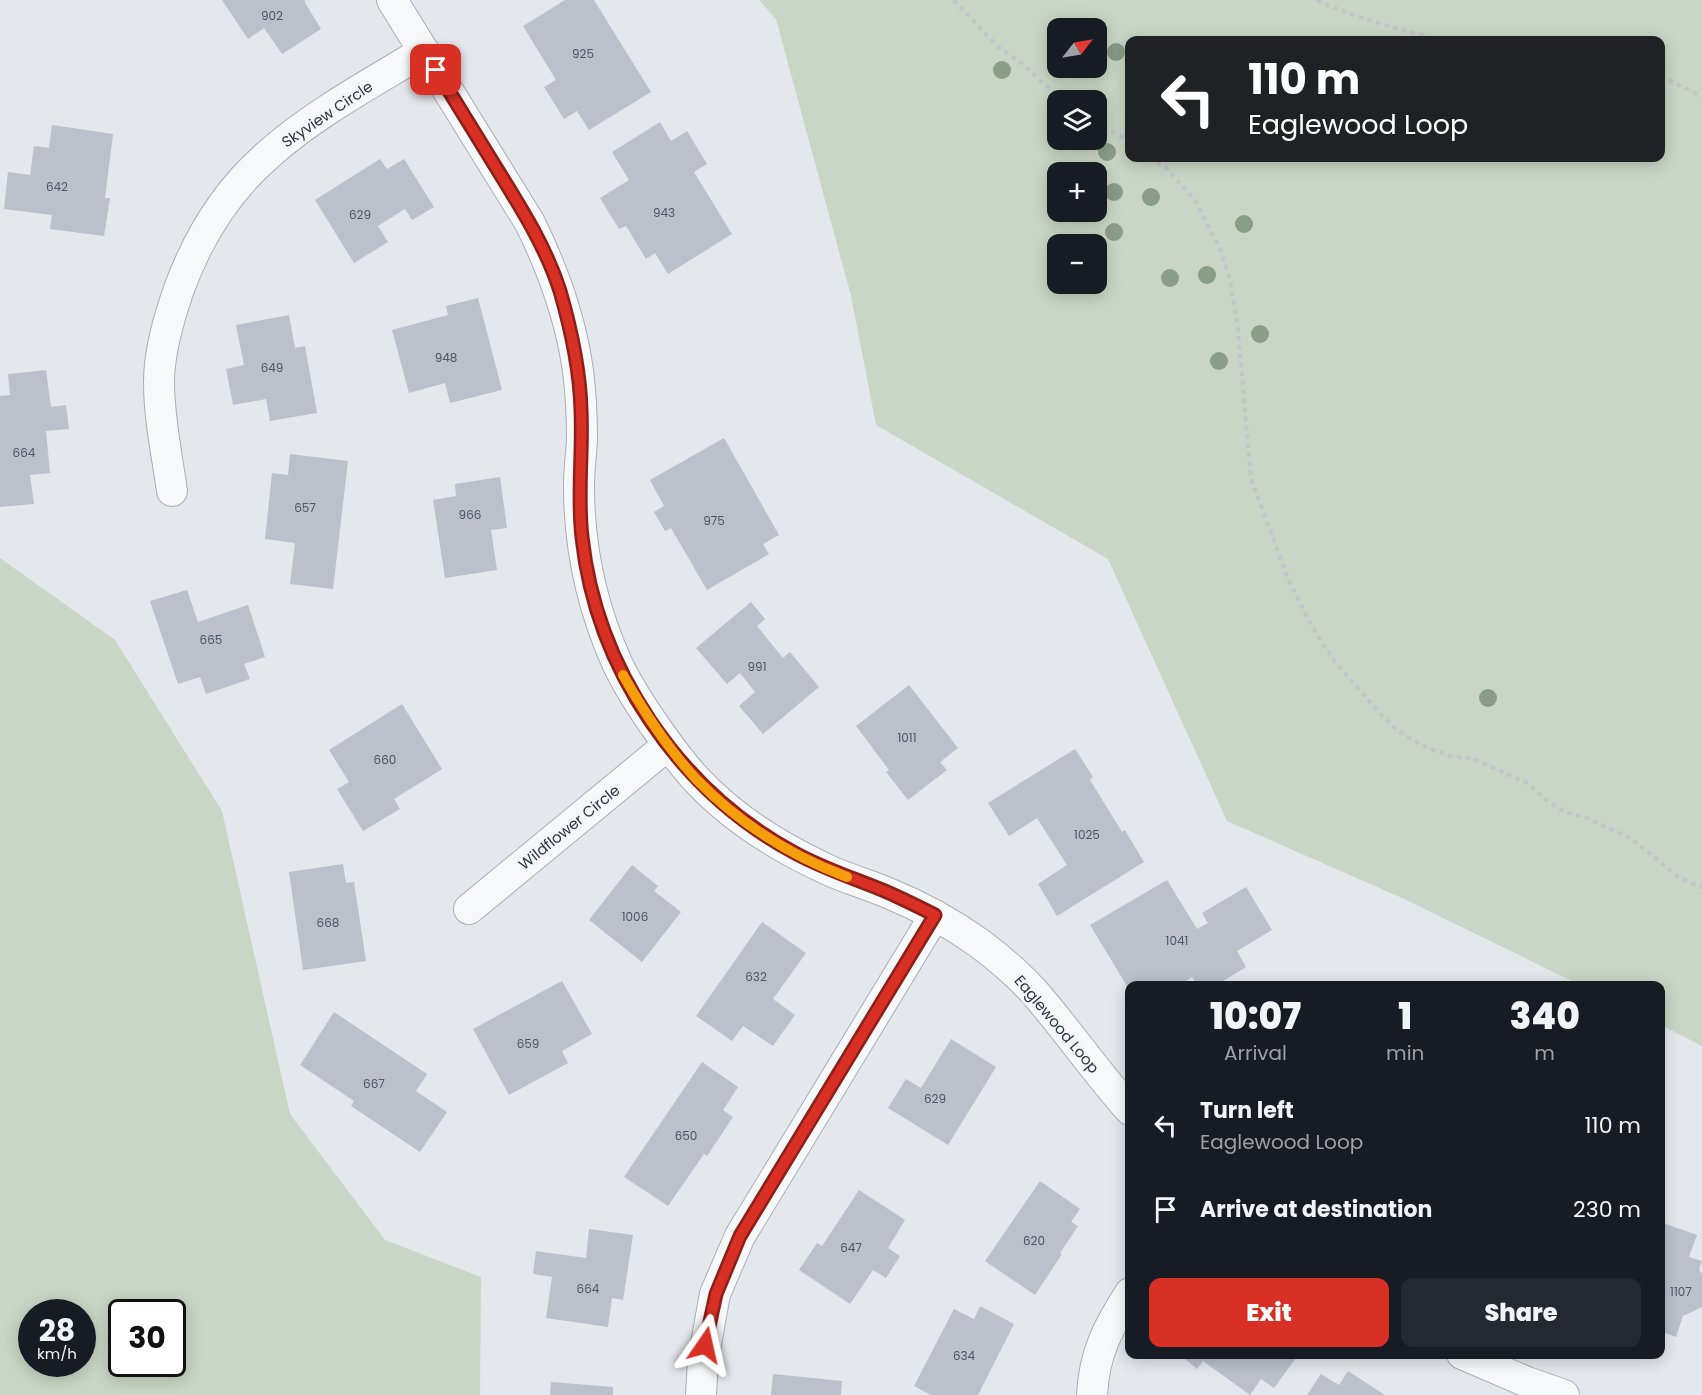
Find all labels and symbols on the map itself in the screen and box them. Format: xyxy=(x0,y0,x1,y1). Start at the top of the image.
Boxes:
house number: 902 xyxy=(261,7,283,24)
north arrow xyxy=(1047,18,1107,78)
pin xyxy=(410,44,461,95)
house number: 925 xyxy=(572,45,594,62)
street label: Skyview Circle xyxy=(277,76,377,152)
house number: 642 xyxy=(46,178,68,195)
house number: 943 xyxy=(653,204,675,221)
house number: 629 xyxy=(349,206,371,223)
house number: 948 xyxy=(435,349,457,366)
house number: 649 xyxy=(261,359,283,376)
house number: 664 xyxy=(13,444,36,461)
house number: 657 xyxy=(294,499,316,516)
house number: 966 xyxy=(459,506,481,523)
house number: 975 xyxy=(703,512,725,529)
house number: 665 xyxy=(200,631,222,648)
house number: 991 xyxy=(748,658,766,675)
house number: 1011 xyxy=(897,729,917,746)
house number: 660 xyxy=(374,751,396,768)
street label: Wildflower Circle xyxy=(514,780,624,874)
house number: 1025 xyxy=(1074,826,1100,843)
house number: 1006 xyxy=(622,908,648,925)
house number: 668 xyxy=(317,914,339,931)
house number: 1041 xyxy=(1166,932,1188,949)
house number: 632 xyxy=(745,968,767,985)
street label: Eaglewood Loop xyxy=(1010,970,1104,1078)
house number: 659 xyxy=(517,1035,539,1052)
house number: 667 xyxy=(363,1075,385,1092)
house number: 629 xyxy=(924,1090,946,1107)
house number: 650 xyxy=(675,1127,697,1144)
house number: 620 xyxy=(1023,1232,1045,1249)
house number: 647 xyxy=(840,1239,862,1256)
house number: 664 xyxy=(577,1280,600,1297)
house number: 1107 xyxy=(1670,1283,1692,1300)
speed limit sign: 30 xyxy=(108,1299,186,1377)
position arrow xyxy=(673,1313,737,1377)
house number: 634 xyxy=(953,1347,976,1364)

